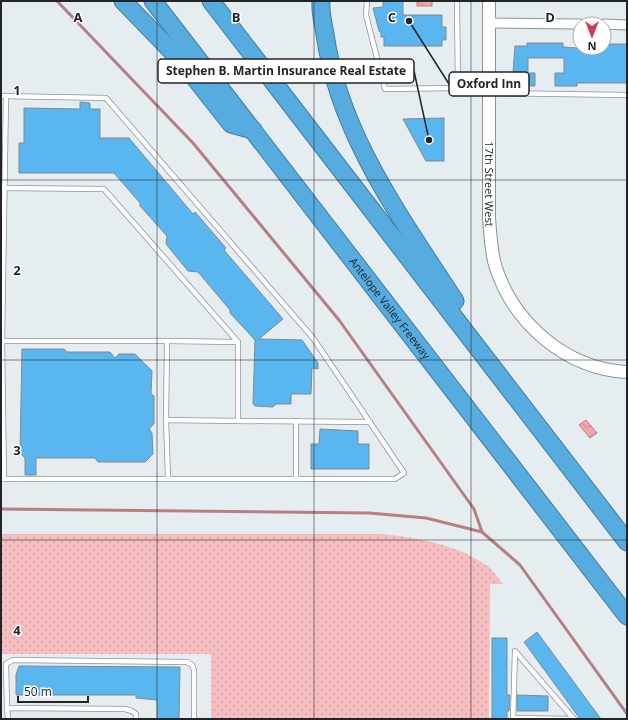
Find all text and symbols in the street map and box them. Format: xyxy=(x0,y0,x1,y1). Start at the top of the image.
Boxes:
text: A xyxy=(74,8,83,26)
text: B xyxy=(232,8,241,26)
text: C xyxy=(388,8,396,26)
text: D xyxy=(545,8,555,26)
north arrow xyxy=(572,16,612,56)
text: N xyxy=(588,39,596,54)
callout: Stephen B. Martin Insurance Real Estate xyxy=(158,59,414,83)
text: Stephen B. Martin Insurance Real Estate xyxy=(166,62,406,79)
callout: Oxford Inn xyxy=(449,72,529,96)
text: Oxford Inn xyxy=(457,75,521,92)
text: 1 xyxy=(13,81,21,99)
street label: 17th Street West xyxy=(482,141,498,227)
street label: Antelope Valley Freeway xyxy=(346,254,435,362)
text: 2 xyxy=(13,261,21,279)
text: 3 xyxy=(13,441,21,459)
text: 4 xyxy=(13,621,21,639)
scale bar xyxy=(18,678,88,704)
text: 50 m xyxy=(24,683,52,700)

